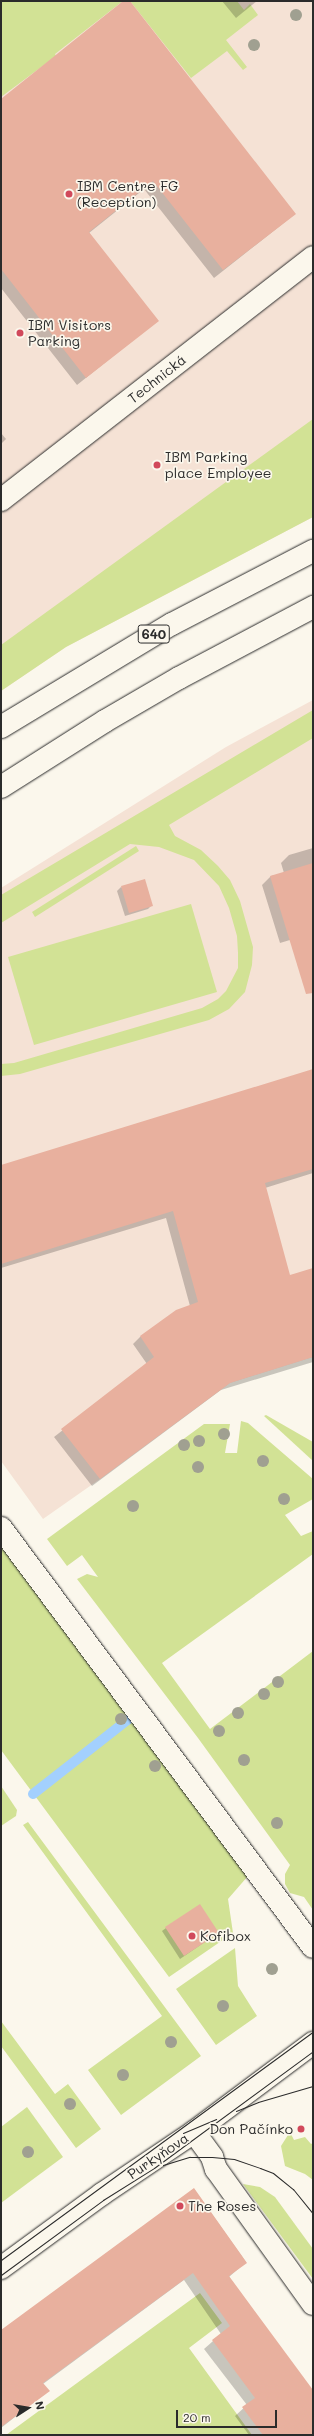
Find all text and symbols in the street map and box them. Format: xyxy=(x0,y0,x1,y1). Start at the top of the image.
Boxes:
place label: IBM Centre FG (Reception) xyxy=(77,178,178,210)
marker: IBM Centre FG (Reception) xyxy=(64,189,74,199)
place label: IBM Visitors Parking xyxy=(28,317,111,350)
marker: IBM Visitors Parking xyxy=(15,328,25,338)
street label: Technická xyxy=(125,351,189,407)
place label: IBM Parking place Employee xyxy=(165,449,272,482)
marker: IBM Parking place Employee xyxy=(152,460,162,470)
road number: 640 xyxy=(137,623,171,645)
place label: Kofibox xyxy=(200,1928,251,1944)
marker: Kofibox xyxy=(187,1931,197,1941)
place label: Don Pačínko xyxy=(209,2121,293,2137)
marker: Don Pačínko xyxy=(296,2124,306,2134)
street label: Purkyňova xyxy=(124,2129,192,2183)
place label: The Roses xyxy=(188,2198,256,2214)
marker: The Roses xyxy=(175,2201,185,2211)
north arrow xyxy=(8,2388,48,2428)
text: N xyxy=(32,2400,48,2411)
scale bar xyxy=(178,2402,279,2428)
text: 20 m xyxy=(183,2409,211,2425)

